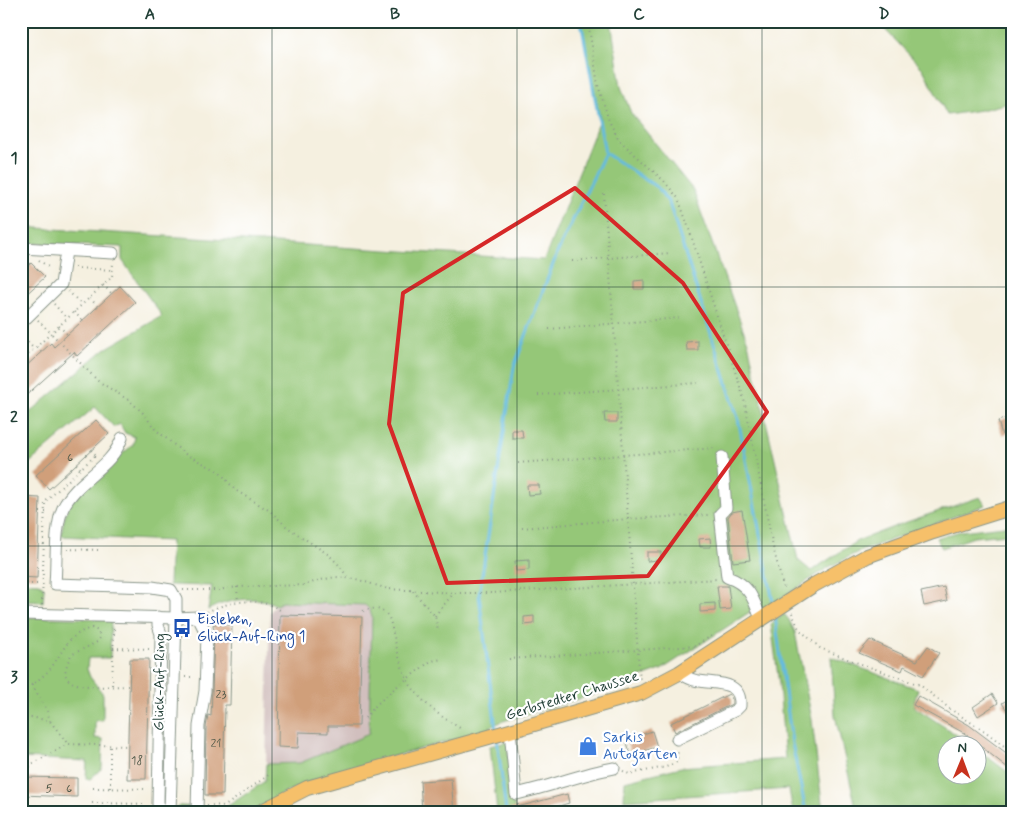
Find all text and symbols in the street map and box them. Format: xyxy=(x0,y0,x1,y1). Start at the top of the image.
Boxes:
text: A xyxy=(145,4,155,25)
text: B xyxy=(390,4,400,25)
text: C xyxy=(633,4,645,25)
text: D xyxy=(878,4,890,25)
text: 1 xyxy=(10,148,18,169)
text: 2 xyxy=(10,407,18,428)
house number: 6 xyxy=(67,450,73,466)
place label: Eisleben, Glück-Auf-Ring 1 xyxy=(197,610,305,648)
bus stop icon: Eisleben, Glück-Auf-Ring 1 xyxy=(171,617,193,639)
street label: Glück-Auf-Ring xyxy=(149,633,172,731)
street label: Gerbstedter Chaussee xyxy=(503,666,641,726)
text: 3 xyxy=(10,667,18,688)
house number: 23 xyxy=(216,687,226,703)
place label: Sarkis Autogarten xyxy=(603,728,678,766)
shop icon: Sarkis Autogarten xyxy=(577,735,599,757)
house number: 21 xyxy=(210,736,222,752)
north arrow xyxy=(936,736,986,786)
text: N xyxy=(957,739,967,757)
house number: 18 xyxy=(131,753,143,769)
house number: 5 xyxy=(45,781,53,797)
house number: 6 xyxy=(66,781,72,797)

